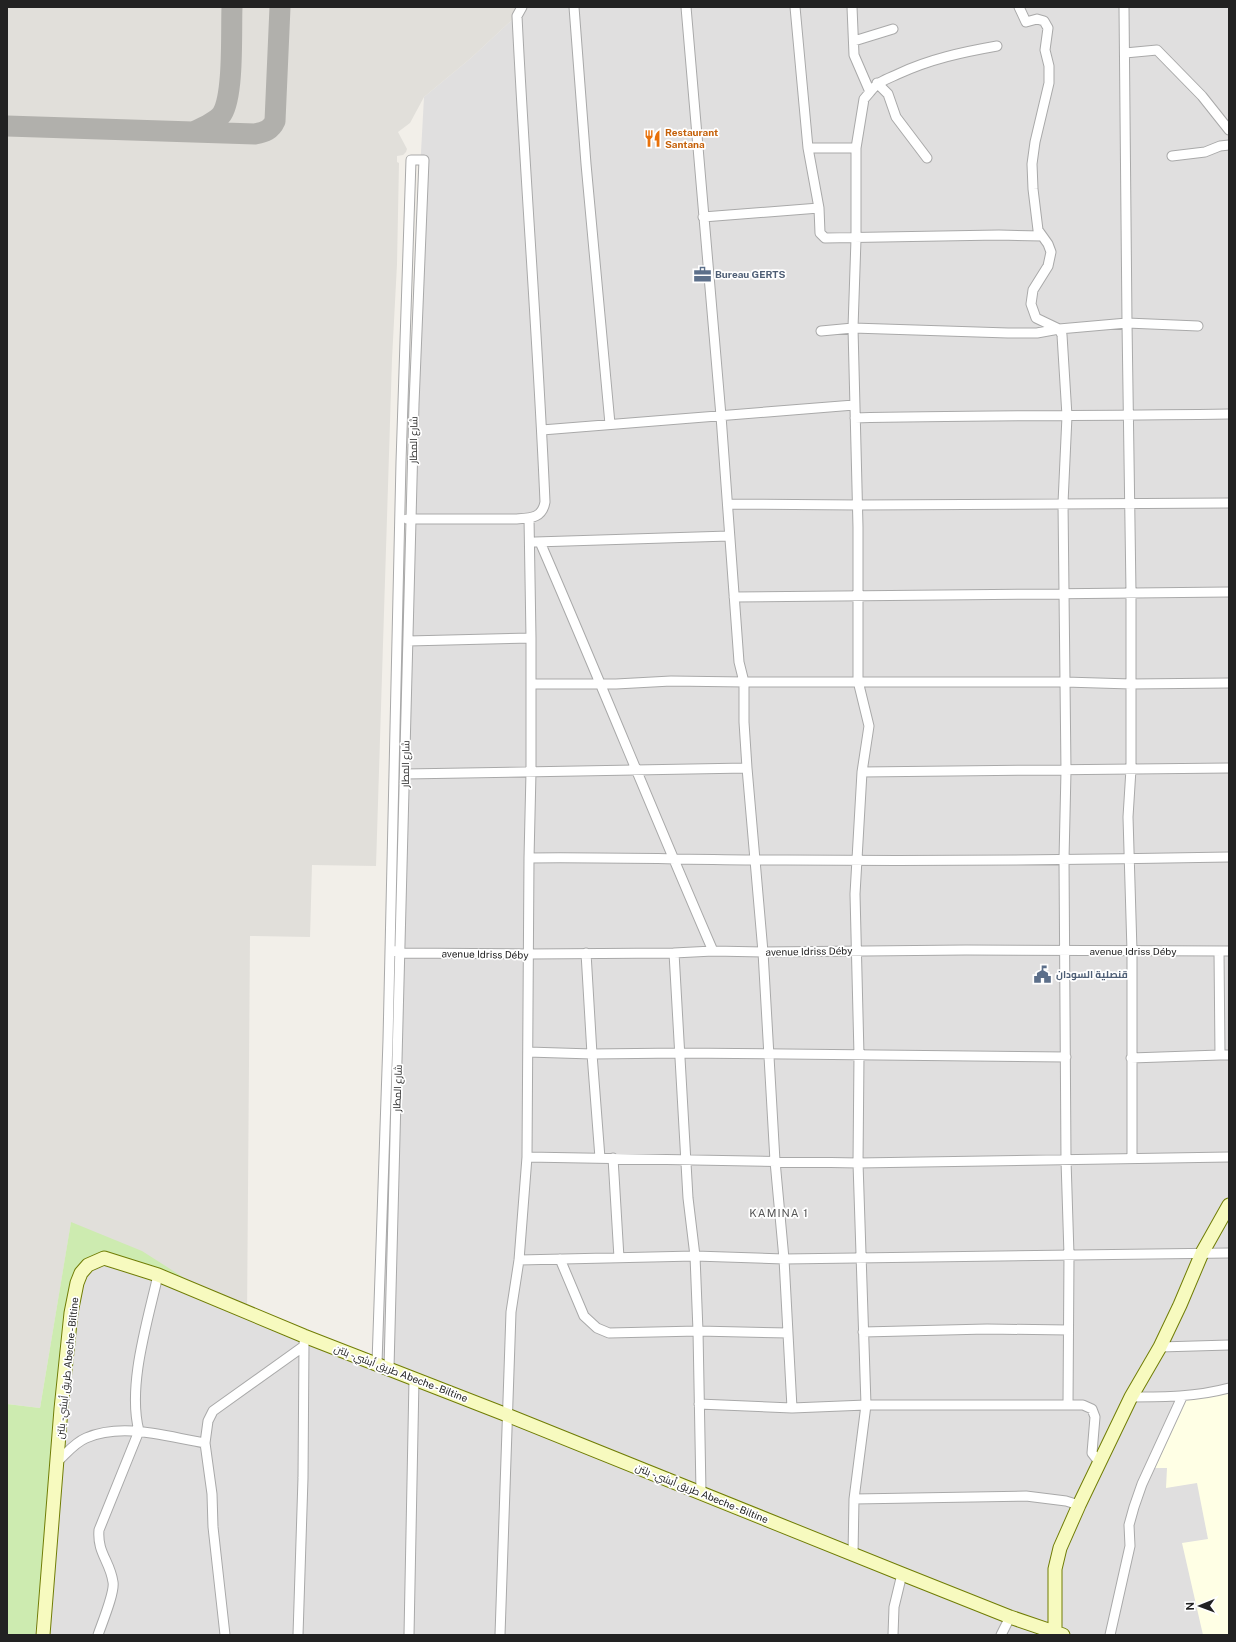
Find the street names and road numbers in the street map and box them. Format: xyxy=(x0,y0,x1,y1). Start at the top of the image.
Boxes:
street label: شارع المطار xyxy=(407,416,420,465)
street label: شارع المطار xyxy=(399,740,412,789)
street label: avenue Idriss Déby xyxy=(765,944,853,958)
street label: avenue Idriss Déby xyxy=(1089,945,1177,957)
street label: avenue Idriss Déby xyxy=(441,947,529,961)
street label: شارع المطار xyxy=(390,1064,405,1113)
street label: طريق أبشي - بلتن Abeche - Biltine xyxy=(54,1296,82,1440)
street label: طريق أبشي - بلتن Abeche - Biltine xyxy=(332,1342,470,1406)
street label: طريق أبشي - بلتن Abeche - Biltine xyxy=(633,1461,770,1527)

